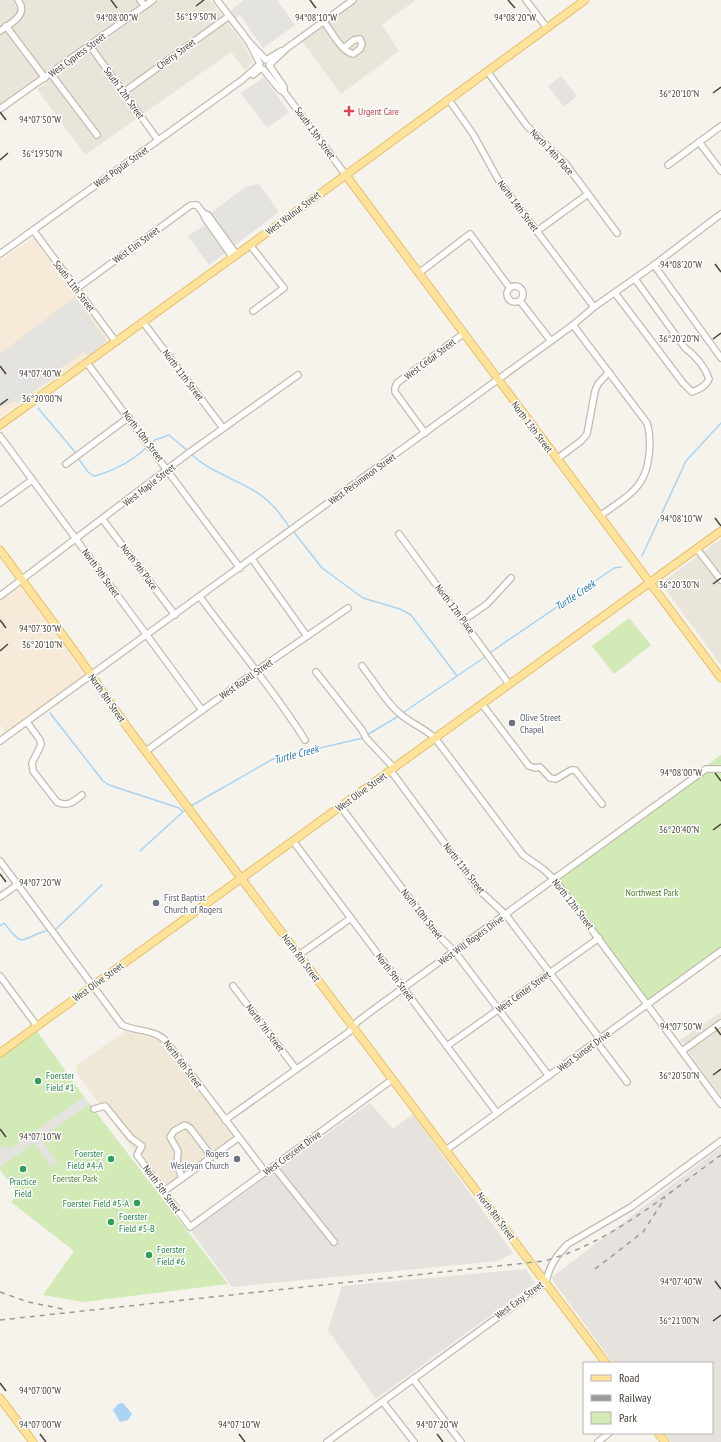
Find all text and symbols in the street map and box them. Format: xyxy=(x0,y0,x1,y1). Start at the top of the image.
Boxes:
text: 36°19'50"N xyxy=(176,10,216,23)
text: 94°08'00"W xyxy=(96,11,138,24)
text: 94°08'10"W xyxy=(295,11,337,24)
text: 94°08'20"W xyxy=(494,11,536,24)
street label: West Cypress Street xyxy=(46,30,108,80)
street label: Cherry Street xyxy=(154,35,198,72)
street label: South 12th Street xyxy=(101,64,147,122)
text: 36°20'10"N xyxy=(659,87,699,100)
street label: South 13th Street xyxy=(292,104,338,162)
marker: Urgent Care xyxy=(343,105,355,117)
place label: Urgent Care xyxy=(358,105,399,118)
text: 94°07'50"W xyxy=(19,113,61,126)
street label: North 14th Place xyxy=(527,126,577,178)
street label: West Poplar Street xyxy=(91,143,151,191)
text: 36°19'50"N xyxy=(22,147,62,160)
street label: North 14th Street xyxy=(494,178,542,234)
street label: West Walnut Street xyxy=(263,188,323,238)
street label: West Elm Street xyxy=(110,224,162,266)
street label: South 11th Street xyxy=(50,258,98,315)
text: 94°08'20"W xyxy=(660,258,702,271)
text: 36°20'20"N xyxy=(659,332,699,345)
street label: West Cedar Street xyxy=(402,335,458,383)
street label: North 11th Street xyxy=(159,347,207,403)
text: 94°07'40"W xyxy=(19,367,61,380)
text: 36°20'00"N xyxy=(22,392,62,405)
street label: North 13th Street xyxy=(508,399,556,455)
street label: North 10th Street xyxy=(119,408,167,464)
street label: West Persimmon Street xyxy=(326,450,398,508)
street label: West Maple Street xyxy=(120,460,178,509)
text: 94°08'10"W xyxy=(660,512,702,525)
street label: North 9th Place xyxy=(118,541,160,593)
street label: North 9th Street xyxy=(79,546,123,600)
water label: Turtle Creek xyxy=(552,575,599,614)
text: 36°20'30"N xyxy=(659,578,699,591)
street label: North 12th Place xyxy=(432,582,478,636)
text: 94°07'30"W xyxy=(19,622,61,635)
text: 36°20'10"N xyxy=(22,638,62,651)
street label: West Rozell Street xyxy=(217,656,276,702)
street label: North 8th Street xyxy=(85,671,129,725)
place label: Olive Street Chapel xyxy=(520,711,561,736)
marker: Olive Street Chapel xyxy=(507,718,517,728)
water label: Turtle Creek xyxy=(272,741,322,767)
text: 94°08'00"W xyxy=(660,766,702,779)
street label: West Olive Street xyxy=(333,769,389,815)
text: 36°20'40"N xyxy=(659,823,699,836)
street label: North 11th Street xyxy=(440,840,488,896)
text: 94°07'20"W xyxy=(19,876,61,889)
street label: North 12th Street xyxy=(549,876,597,932)
street label: North 10th Street xyxy=(398,886,446,942)
park label: Northwest Park xyxy=(626,886,679,899)
place label: First Baptist Church of Rogers xyxy=(164,891,223,916)
marker: First Baptist Church of Rogers xyxy=(151,898,161,908)
street label: West Will Rogers Drive xyxy=(436,912,506,968)
street label: North 8th Street xyxy=(279,932,323,985)
street label: North 9th Street xyxy=(373,951,417,1004)
street label: West Olive Street xyxy=(70,959,126,1005)
street label: West Center Street xyxy=(493,968,553,1016)
street label: North 7th Street xyxy=(243,1002,287,1055)
text: 94°07'50"W xyxy=(660,1020,702,1033)
street label: West Sunset Drive xyxy=(555,1027,613,1075)
street label: North 6th Street xyxy=(161,1038,205,1091)
place label: Foerster Field #1 xyxy=(46,1069,74,1094)
text: 36°20'50"N xyxy=(659,1069,699,1082)
marker: Foerster Field #1 xyxy=(33,1076,43,1086)
street label: West Crescent Drive xyxy=(261,1128,323,1178)
text: 94°07'10"W xyxy=(19,1130,61,1143)
place label: Foerster Field #4-A xyxy=(67,1147,103,1172)
place label: Rogers Wesleyan Church xyxy=(171,1147,230,1172)
marker: Foerster Field #4-A xyxy=(106,1154,116,1164)
marker: Rogers Wesleyan Church xyxy=(232,1154,242,1164)
street label: North 5th Street xyxy=(140,1162,184,1216)
marker: Practice Field xyxy=(18,1164,28,1174)
park label: Foerster Park xyxy=(52,1172,98,1185)
place label: Practice Field xyxy=(10,1175,36,1200)
street label: North 8th Street xyxy=(474,1190,518,1243)
place label: Foerster Field #5-A xyxy=(63,1197,129,1210)
marker: Foerster Field #5-A xyxy=(132,1198,142,1208)
place label: Foerster Field #5-B xyxy=(119,1210,155,1235)
marker: Foerster Field #5-B xyxy=(106,1217,116,1227)
place label: Foerster Field #6 xyxy=(157,1243,186,1268)
marker: Foerster Field #6 xyxy=(144,1250,154,1260)
text: 94°07'40"W xyxy=(660,1275,702,1288)
street label: West Easy Street xyxy=(492,1278,546,1322)
text: 36°21'00"N xyxy=(659,1314,699,1327)
legend xyxy=(583,1362,713,1434)
text: Road xyxy=(619,1370,639,1385)
text: 94°07'00"W xyxy=(19,1384,61,1397)
text: Railway xyxy=(619,1390,652,1405)
text: Park xyxy=(619,1410,637,1425)
text: 94°07'00"W xyxy=(19,1418,61,1431)
text: 94°07'10"W xyxy=(218,1418,260,1431)
text: 94°07'20"W xyxy=(416,1418,458,1431)

